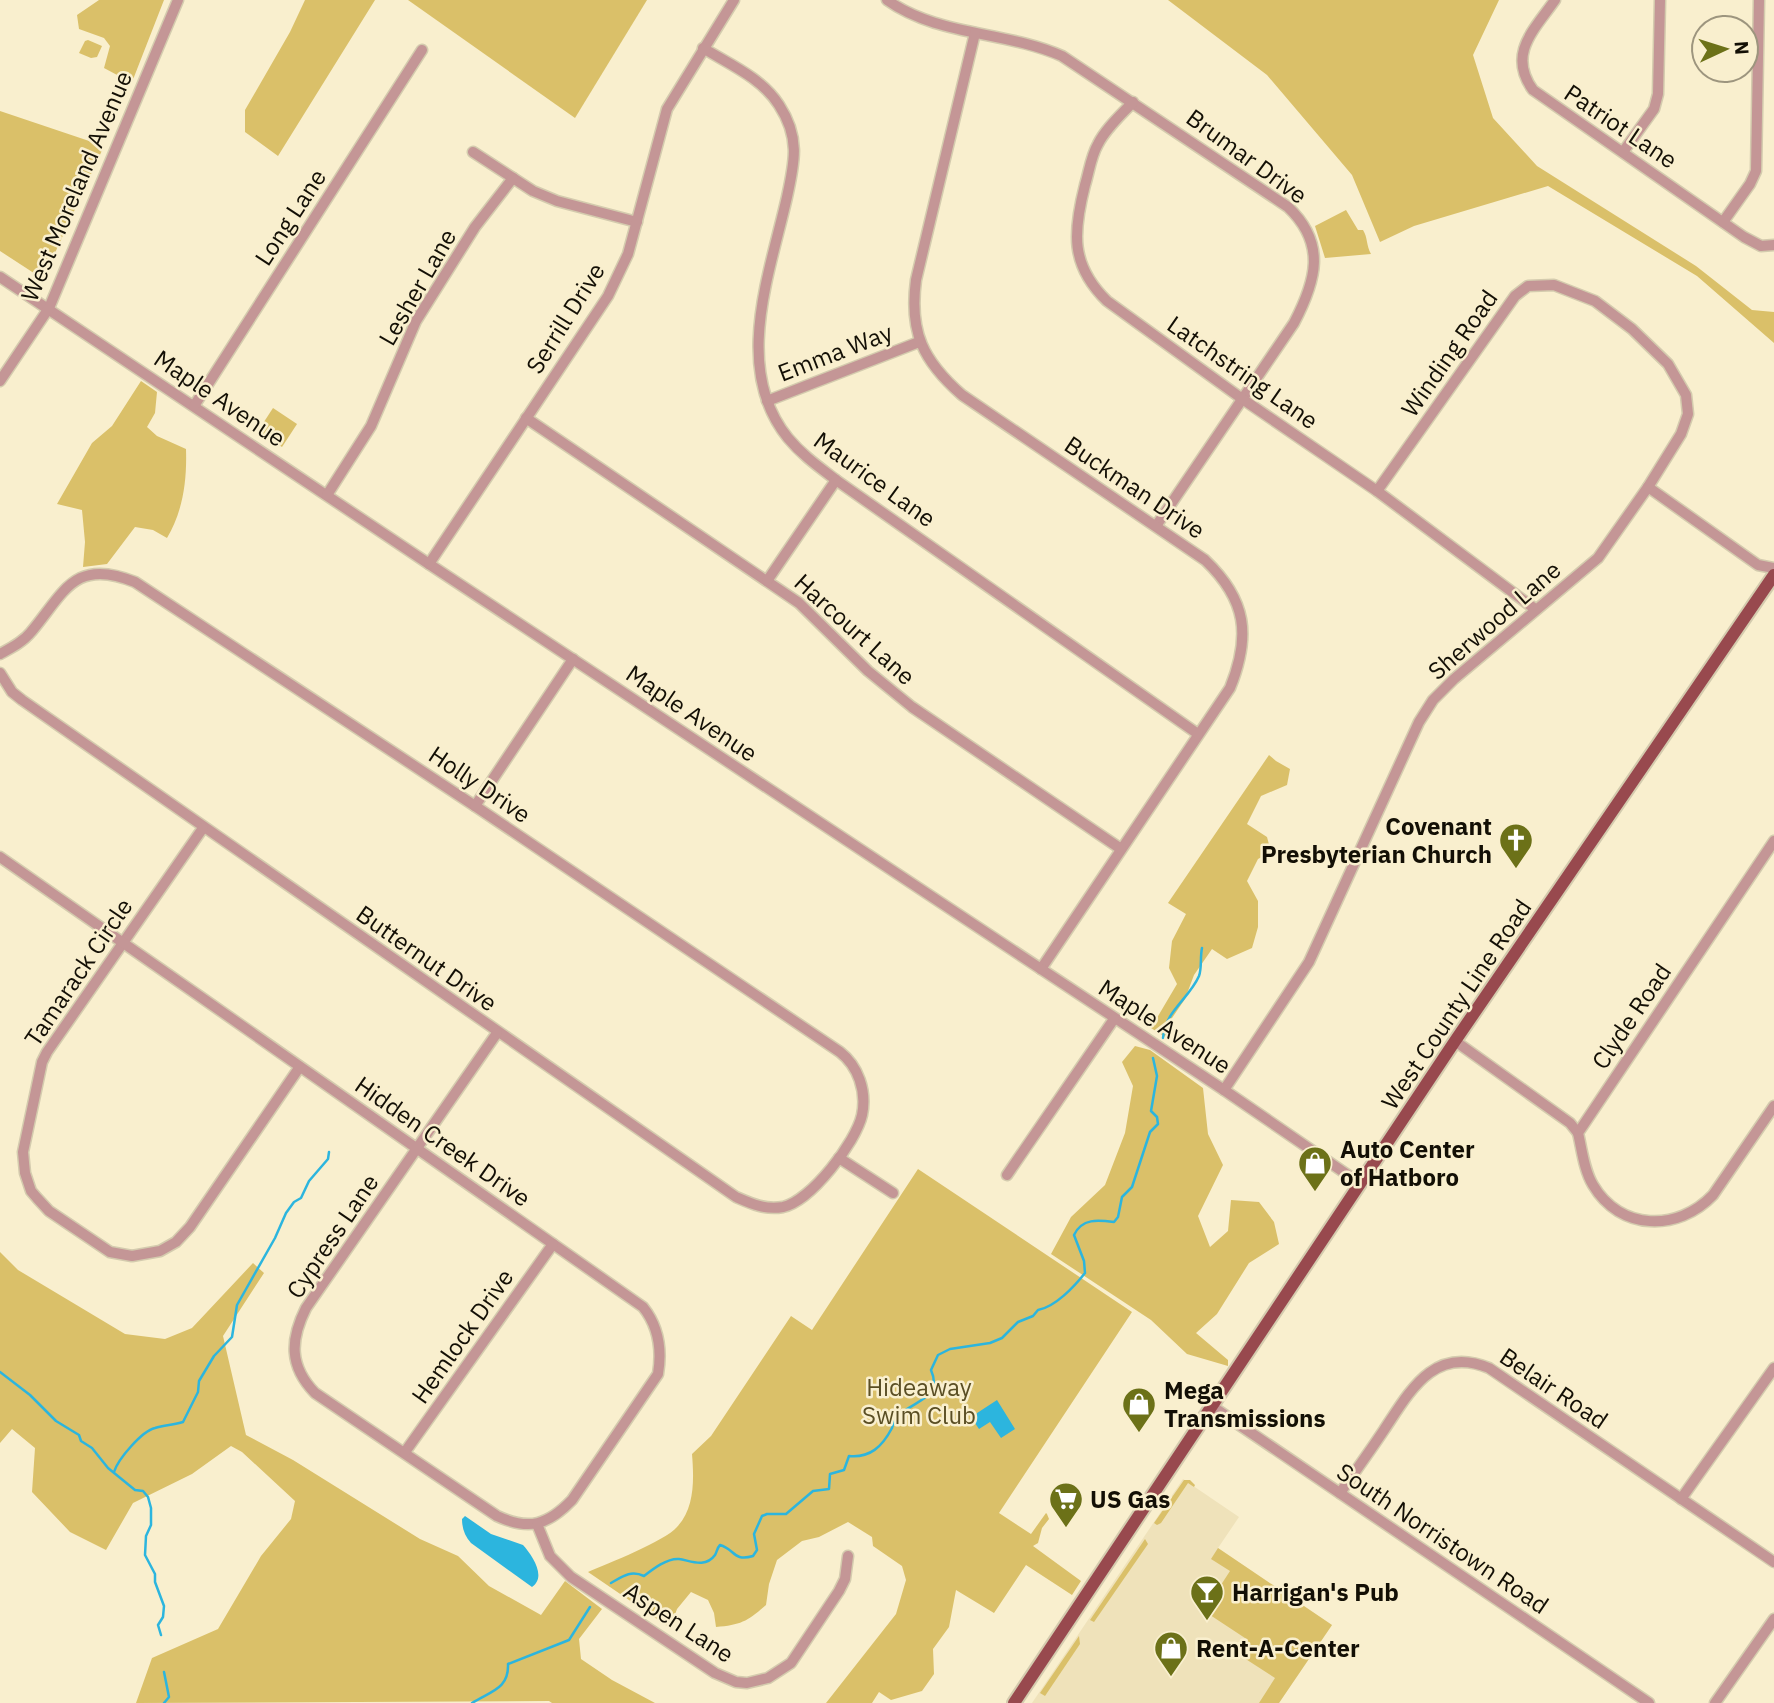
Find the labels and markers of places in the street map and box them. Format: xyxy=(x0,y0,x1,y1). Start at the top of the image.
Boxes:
place label: Covenant Presbyterian Church xyxy=(1261,810,1492,870)
church icon: Covenant Presbyterian Church xyxy=(1497,821,1535,870)
place label: Auto Center of Hatboro xyxy=(1340,1133,1475,1193)
shop icon: Auto Center of Hatboro xyxy=(1296,1144,1334,1193)
place label: Mega Transmissions xyxy=(1164,1374,1326,1434)
shop icon: Mega Transmissions xyxy=(1120,1385,1158,1434)
supermarket icon: US Gas xyxy=(1047,1480,1085,1529)
place label: US Gas xyxy=(1090,1483,1170,1515)
bar icon: Harrigan's Pub xyxy=(1188,1573,1226,1622)
place label: Harrigan's Pub xyxy=(1232,1576,1399,1608)
shop icon: Rent-A-Center xyxy=(1152,1629,1190,1678)
place label: Rent-A-Center xyxy=(1196,1632,1360,1664)

